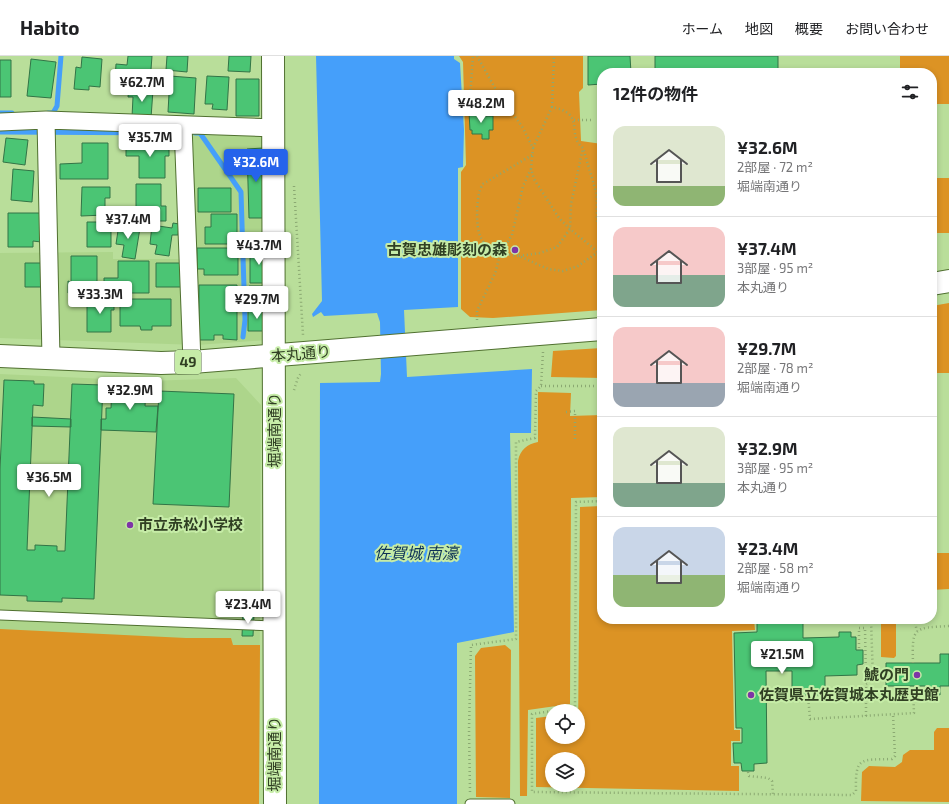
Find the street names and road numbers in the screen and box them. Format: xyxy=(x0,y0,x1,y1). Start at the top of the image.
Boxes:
street label: 本丸通り xyxy=(270,341,332,365)
road number: 49 xyxy=(175,350,201,374)
street label: 堀端南通り xyxy=(265,392,283,468)
street label: 堀端南通り xyxy=(265,716,283,792)

